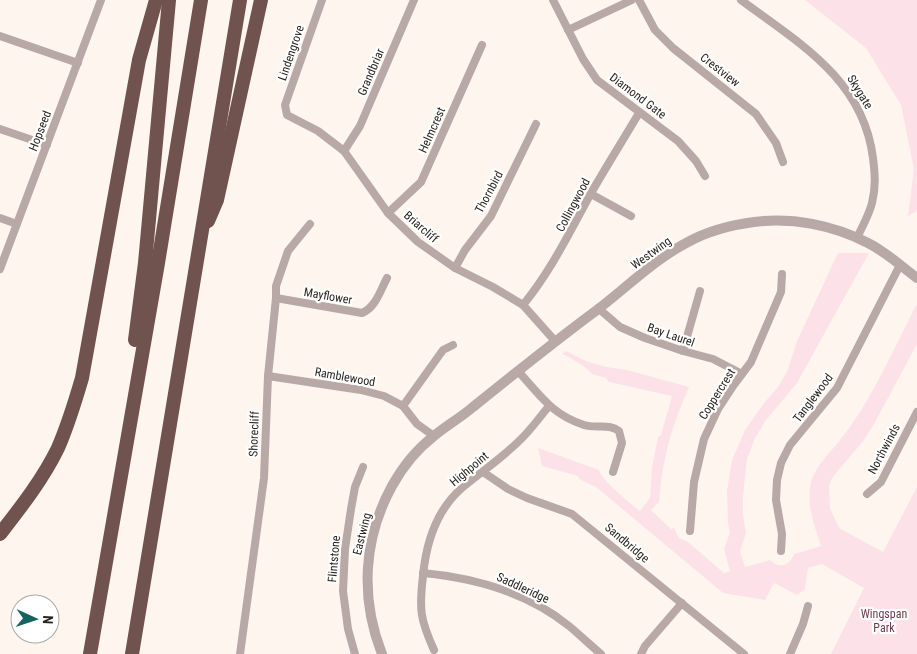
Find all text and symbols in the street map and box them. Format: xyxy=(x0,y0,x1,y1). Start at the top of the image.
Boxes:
street label: Lindengrove xyxy=(275,23,307,83)
street label: Grandbriar xyxy=(355,46,387,98)
street label: Crestview xyxy=(697,50,743,90)
street label: Diamond Gate xyxy=(607,70,669,122)
street label: Skygate xyxy=(844,72,876,112)
street label: Helmcrest xyxy=(416,105,448,155)
street label: Hopseed xyxy=(26,109,54,153)
street label: Thornbird xyxy=(472,168,506,215)
street label: Collingwood xyxy=(553,176,593,234)
street label: Briarcliff xyxy=(401,208,441,246)
street label: Westwing xyxy=(628,234,674,272)
street label: Mayflower xyxy=(303,285,354,307)
street label: Bay Laurel xyxy=(645,320,697,350)
street label: Ramblewood xyxy=(314,365,376,389)
street label: Coppercrest xyxy=(696,366,738,422)
street label: Tanglewood xyxy=(790,371,836,425)
street label: Shorecliff xyxy=(246,411,262,457)
street label: Northwinds xyxy=(865,422,903,476)
street label: Highpoint xyxy=(447,449,491,489)
street label: Eastwing xyxy=(350,511,374,557)
street label: Sandbridge xyxy=(602,520,652,566)
street label: Flintstone xyxy=(325,535,343,583)
street label: Saddleridge xyxy=(495,570,552,606)
north arrow xyxy=(10,594,60,644)
park label: Wingspan Park xyxy=(861,607,907,635)
text: N xyxy=(40,615,56,624)

